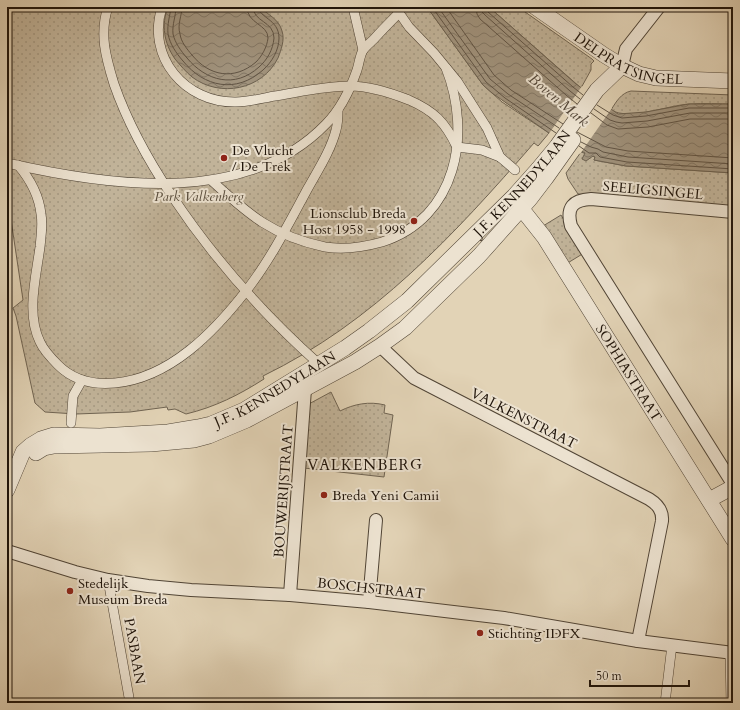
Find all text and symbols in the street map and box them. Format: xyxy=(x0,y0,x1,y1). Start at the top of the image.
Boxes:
street label: DELPRATSINGEL xyxy=(570,28,684,89)
water label: Boven Mark xyxy=(525,69,594,132)
street label: J.F. KENNEDYLAAN xyxy=(468,126,575,242)
place label: De Vlucht / De Trek xyxy=(232,141,294,176)
marker: De Vlucht / De Trek xyxy=(219,153,229,163)
street label: SEELIGSINGEL xyxy=(602,177,704,204)
park label: Park Valkenberg xyxy=(154,187,245,206)
place label: Lionsclub Breda Host 1958 - 1998 xyxy=(303,204,406,239)
marker: Lionsclub Breda Host 1958 - 1998 xyxy=(409,216,419,226)
street label: SOPHIASTRAAT xyxy=(591,321,666,425)
street label: J.F. KENNEDYLAAN xyxy=(210,347,339,432)
street label: VALKENSTRAAT xyxy=(467,383,580,453)
street label: BOUWERIJSTRAAT xyxy=(269,424,298,558)
district label: VALKENBERG xyxy=(307,455,423,475)
place label: Breda Yeni Camii xyxy=(332,486,439,505)
marker: Breda Yeni Camii xyxy=(319,490,329,500)
street label: BOSCHSTRAAT xyxy=(316,573,426,604)
place label: Stedelijk Museum Breda xyxy=(78,574,168,609)
marker: Stedelijk Museum Breda xyxy=(65,586,75,596)
street label: PASBAAN xyxy=(119,617,150,686)
place label: Stichting IDFX xyxy=(488,624,581,643)
marker: Stichting IDFX xyxy=(475,628,485,638)
scale bar xyxy=(590,662,689,688)
text: 50 m xyxy=(596,668,623,684)

